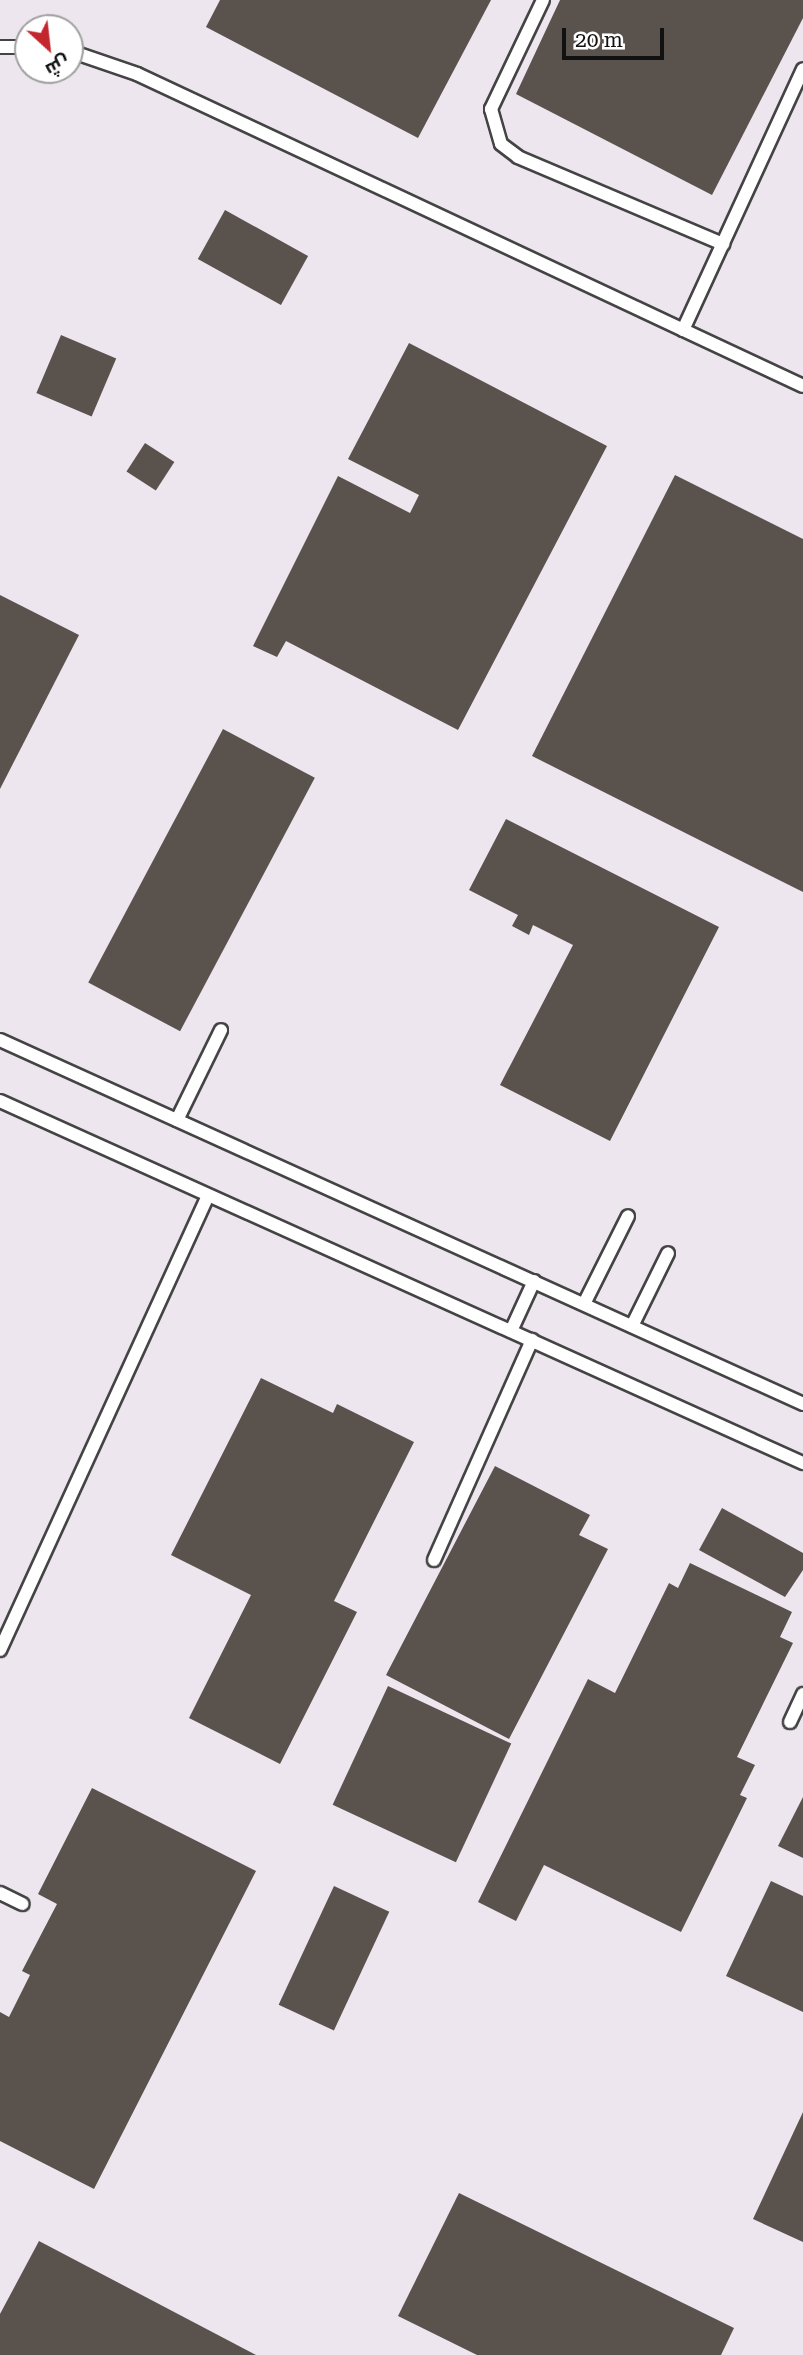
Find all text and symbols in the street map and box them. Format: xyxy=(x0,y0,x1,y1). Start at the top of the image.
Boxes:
north arrow xyxy=(14,14,84,84)
scale bar xyxy=(565,14,666,58)
text: 20 m xyxy=(575,28,623,52)
text: ش xyxy=(42,51,74,82)

